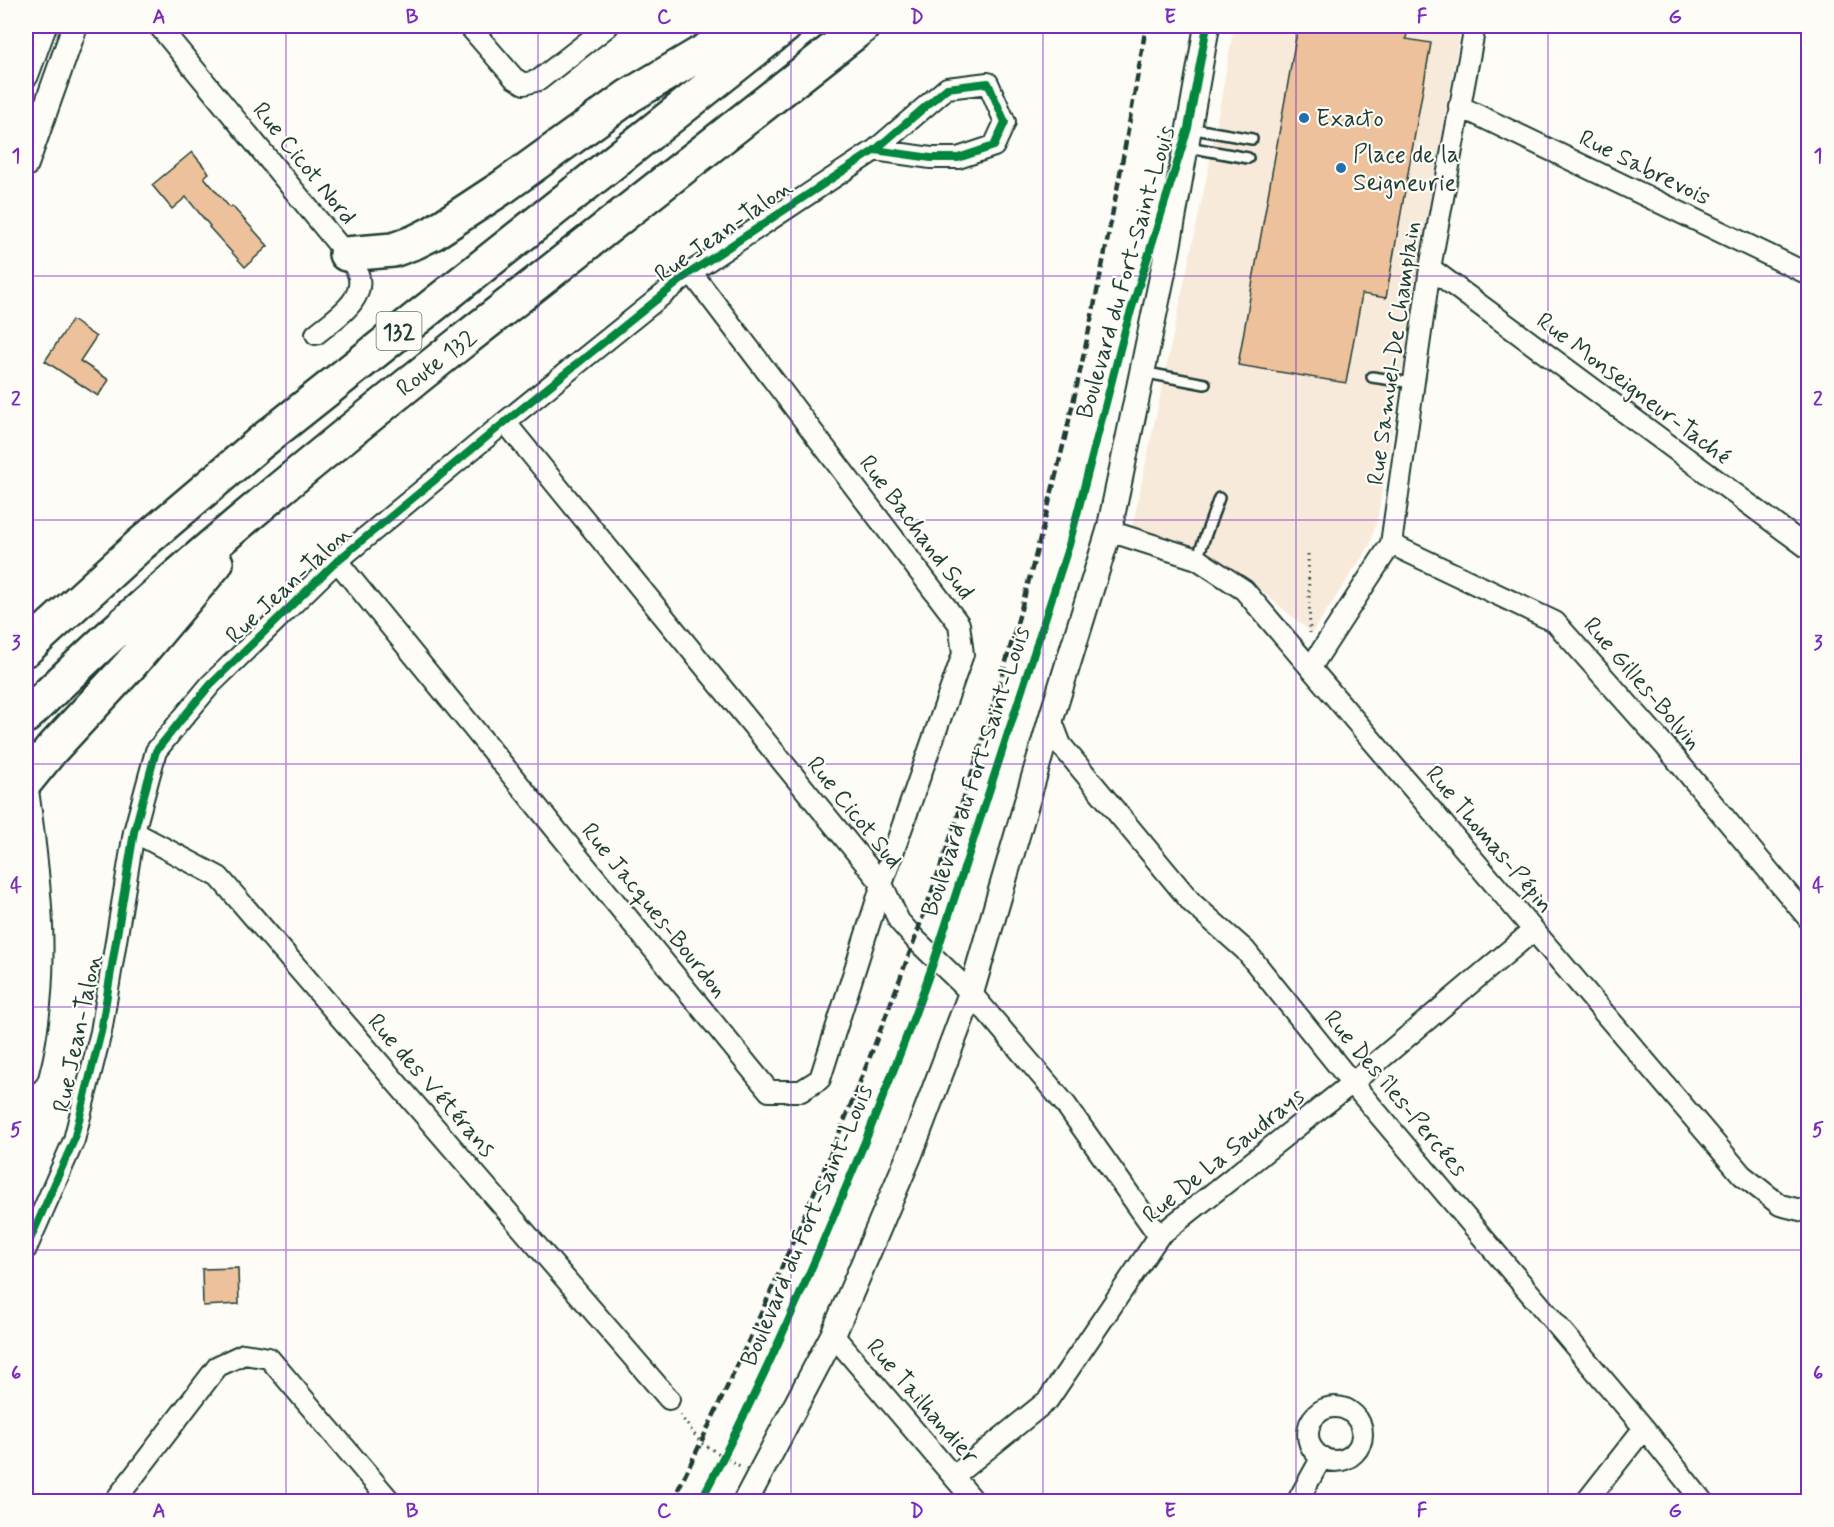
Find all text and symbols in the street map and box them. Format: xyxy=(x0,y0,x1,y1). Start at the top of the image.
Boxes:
text: A xyxy=(152,4,166,31)
text: B xyxy=(406,4,419,31)
text: C xyxy=(657,4,672,31)
text: D xyxy=(910,4,924,31)
text: E xyxy=(1164,4,1176,31)
text: F xyxy=(1417,4,1428,31)
text: G xyxy=(1668,4,1682,31)
street label: Rue Cicot Nord xyxy=(245,96,363,232)
place label: Exacto xyxy=(1316,104,1384,135)
marker: Exacto xyxy=(1297,111,1311,125)
street label: Boulevard du Fort-Saint-Louis xyxy=(1070,122,1183,422)
street label: Rue Sabrevois xyxy=(1573,123,1715,214)
place label: Place de la Seigneurie xyxy=(1353,140,1459,199)
text: 1 xyxy=(12,143,20,170)
text: 1 xyxy=(1814,143,1822,170)
marker: Place de la Seigneurie xyxy=(1334,161,1348,175)
street label: Rue Jean-Talon xyxy=(649,172,799,290)
street label: Rue Samuel-De Champlain xyxy=(1361,219,1428,487)
street label: Rue Monseigneur-Taché xyxy=(1530,306,1737,473)
road number: 132 xyxy=(376,312,422,350)
street label: Route 132 xyxy=(390,322,483,404)
text: 2 xyxy=(11,386,21,413)
text: 2 xyxy=(1813,386,1823,413)
street label: Rue Bachand Sud xyxy=(851,449,980,607)
street label: Rue Jean-Talon xyxy=(219,519,359,651)
street label: Rue Gilles-Bolvin xyxy=(1576,611,1708,757)
street label: Boulevard du Fort-Saint-Louis xyxy=(915,622,1038,920)
text: 3 xyxy=(11,630,21,657)
text: 3 xyxy=(1813,630,1823,657)
street label: Rue Cicot Sud xyxy=(799,750,909,875)
street label: Rue Thomas-Pépin xyxy=(1418,760,1560,920)
street label: Rue Jacques-Bourdon xyxy=(574,817,734,1005)
text: 4 xyxy=(10,873,22,900)
text: 4 xyxy=(1812,873,1824,900)
street label: Rue Jean-Talon xyxy=(47,951,110,1115)
street label: Rue Des îles-Percées xyxy=(1316,1004,1474,1184)
street label: Rue des Vétérans xyxy=(360,1008,502,1164)
street label: Boulevard du Fort-Saint-Louis xyxy=(734,1080,881,1371)
street label: Rue De La Saudrays xyxy=(1137,1081,1312,1231)
text: 5 xyxy=(10,1117,22,1144)
text: 5 xyxy=(1812,1117,1824,1144)
street label: Rue Tailhandier xyxy=(859,1333,986,1472)
text: 6 xyxy=(11,1360,21,1387)
text: 6 xyxy=(1813,1360,1823,1387)
text: A xyxy=(152,1498,166,1525)
text: B xyxy=(406,1498,419,1525)
text: C xyxy=(657,1498,672,1525)
text: D xyxy=(910,1498,924,1525)
text: E xyxy=(1164,1498,1176,1525)
text: F xyxy=(1417,1498,1428,1525)
text: G xyxy=(1668,1498,1682,1525)

